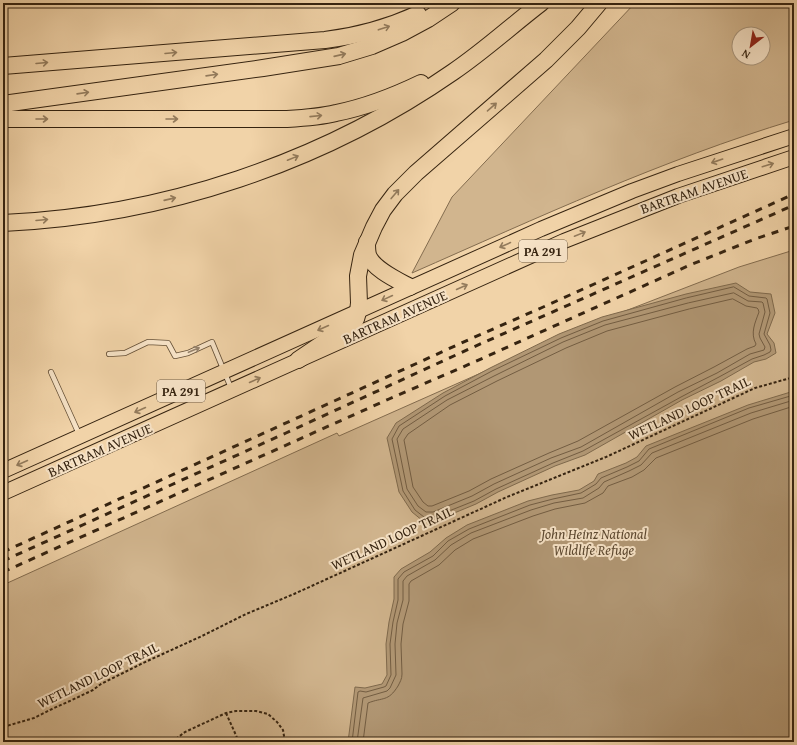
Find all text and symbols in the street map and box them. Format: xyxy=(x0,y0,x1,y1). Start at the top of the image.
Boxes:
one-way arrow xyxy=(377,24,390,31)
north arrow xyxy=(731,26,771,66)
text: N xyxy=(738,45,753,63)
one-way arrow xyxy=(164,49,177,56)
one-way arrow xyxy=(334,51,347,59)
one-way arrow xyxy=(35,60,48,67)
one-way arrow xyxy=(205,71,218,79)
one-way arrow xyxy=(76,89,89,97)
one-way arrow xyxy=(486,103,497,112)
one-way arrow xyxy=(309,113,322,120)
one-way arrow xyxy=(35,115,48,123)
one-way arrow xyxy=(165,115,178,123)
one-way arrow xyxy=(287,154,299,162)
one-way arrow xyxy=(711,157,723,165)
one-way arrow xyxy=(762,161,774,169)
street label: BARTRAM AVENUE xyxy=(638,163,750,219)
one-way arrow xyxy=(391,189,400,199)
one-way arrow xyxy=(163,194,176,202)
one-way arrow xyxy=(35,216,48,224)
one-way arrow xyxy=(574,230,586,238)
road number: PA 291 xyxy=(519,240,567,262)
one-way arrow xyxy=(500,242,512,249)
one-way arrow xyxy=(455,283,467,290)
street label: BARTRAM AVENUE xyxy=(340,285,450,349)
one-way arrow xyxy=(381,295,393,302)
one-way arrow xyxy=(317,325,329,332)
one-way arrow xyxy=(187,346,199,353)
street label: WETLAND LOOP TRAIL xyxy=(625,371,754,445)
one-way arrow xyxy=(249,375,261,383)
road number: PA 291 xyxy=(157,380,205,402)
one-way arrow xyxy=(135,407,147,414)
street label: BARTRAM AVENUE xyxy=(45,418,155,482)
one-way arrow xyxy=(16,460,28,467)
street label: WETLAND LOOP TRAIL xyxy=(328,501,457,575)
park label: John Heinz National Wildlife Refuge xyxy=(539,524,648,560)
street label: WETLAND LOOP TRAIL xyxy=(34,637,162,713)

